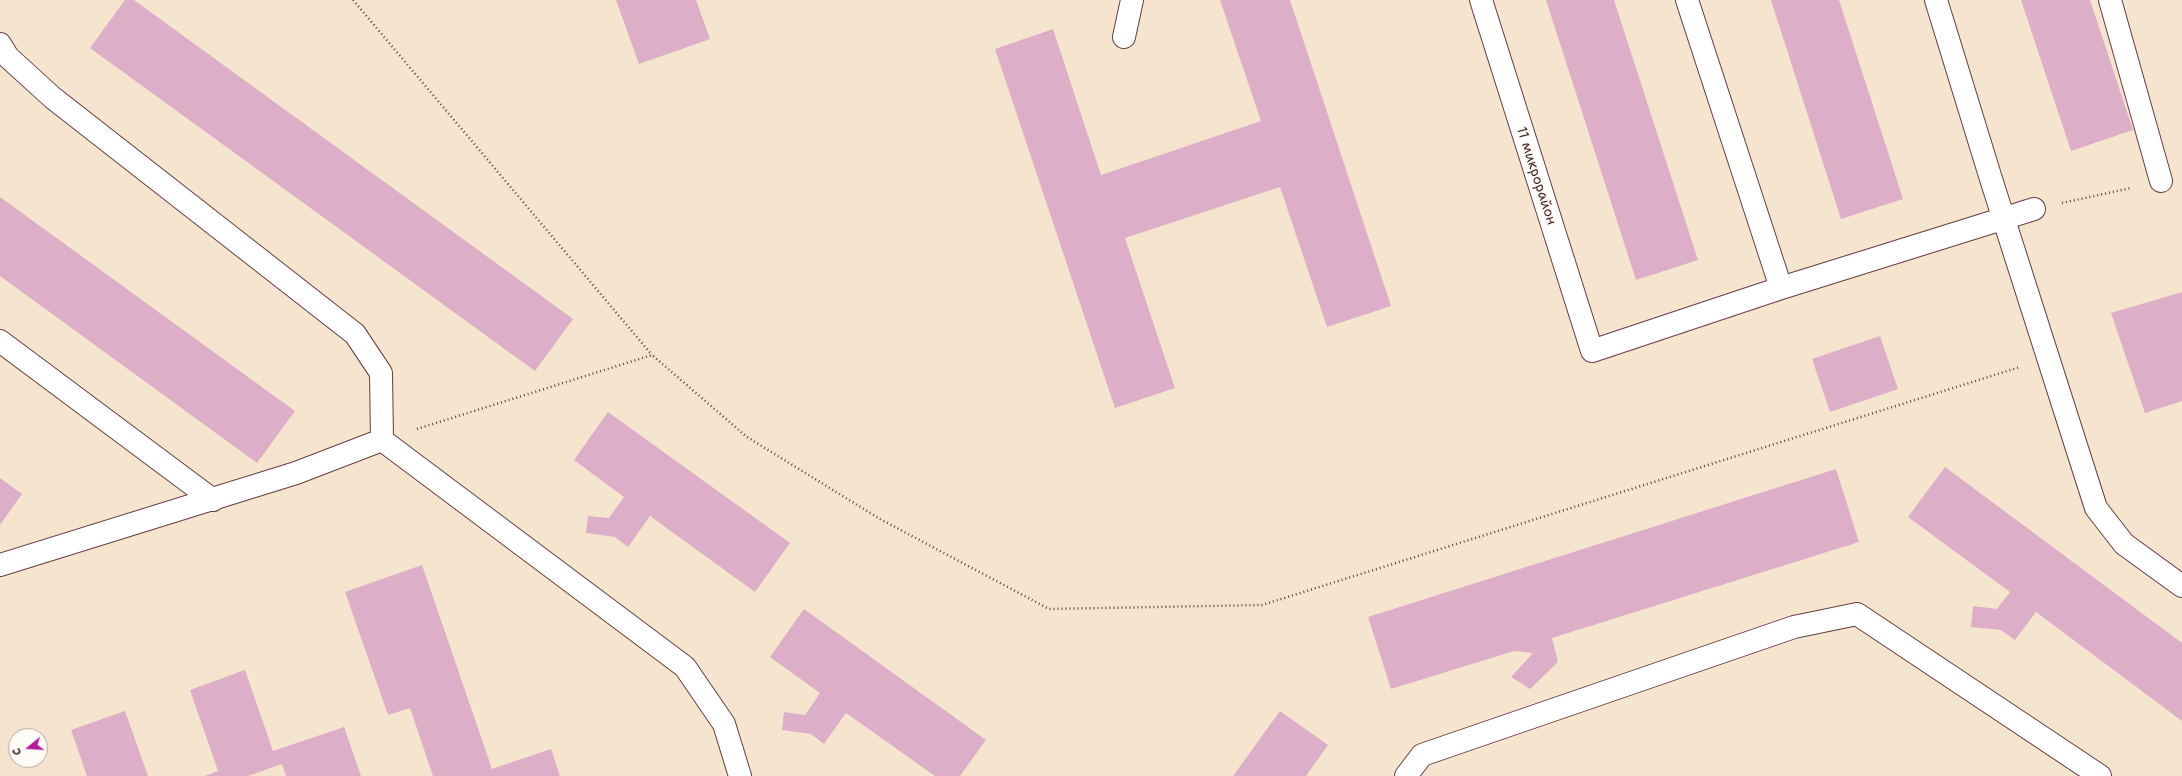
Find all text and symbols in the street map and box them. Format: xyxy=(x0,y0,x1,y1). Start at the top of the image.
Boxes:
street label: 11 микрорайон xyxy=(1512,125,1560,227)
north arrow xyxy=(8,728,48,768)
text: С xyxy=(9,746,25,757)

